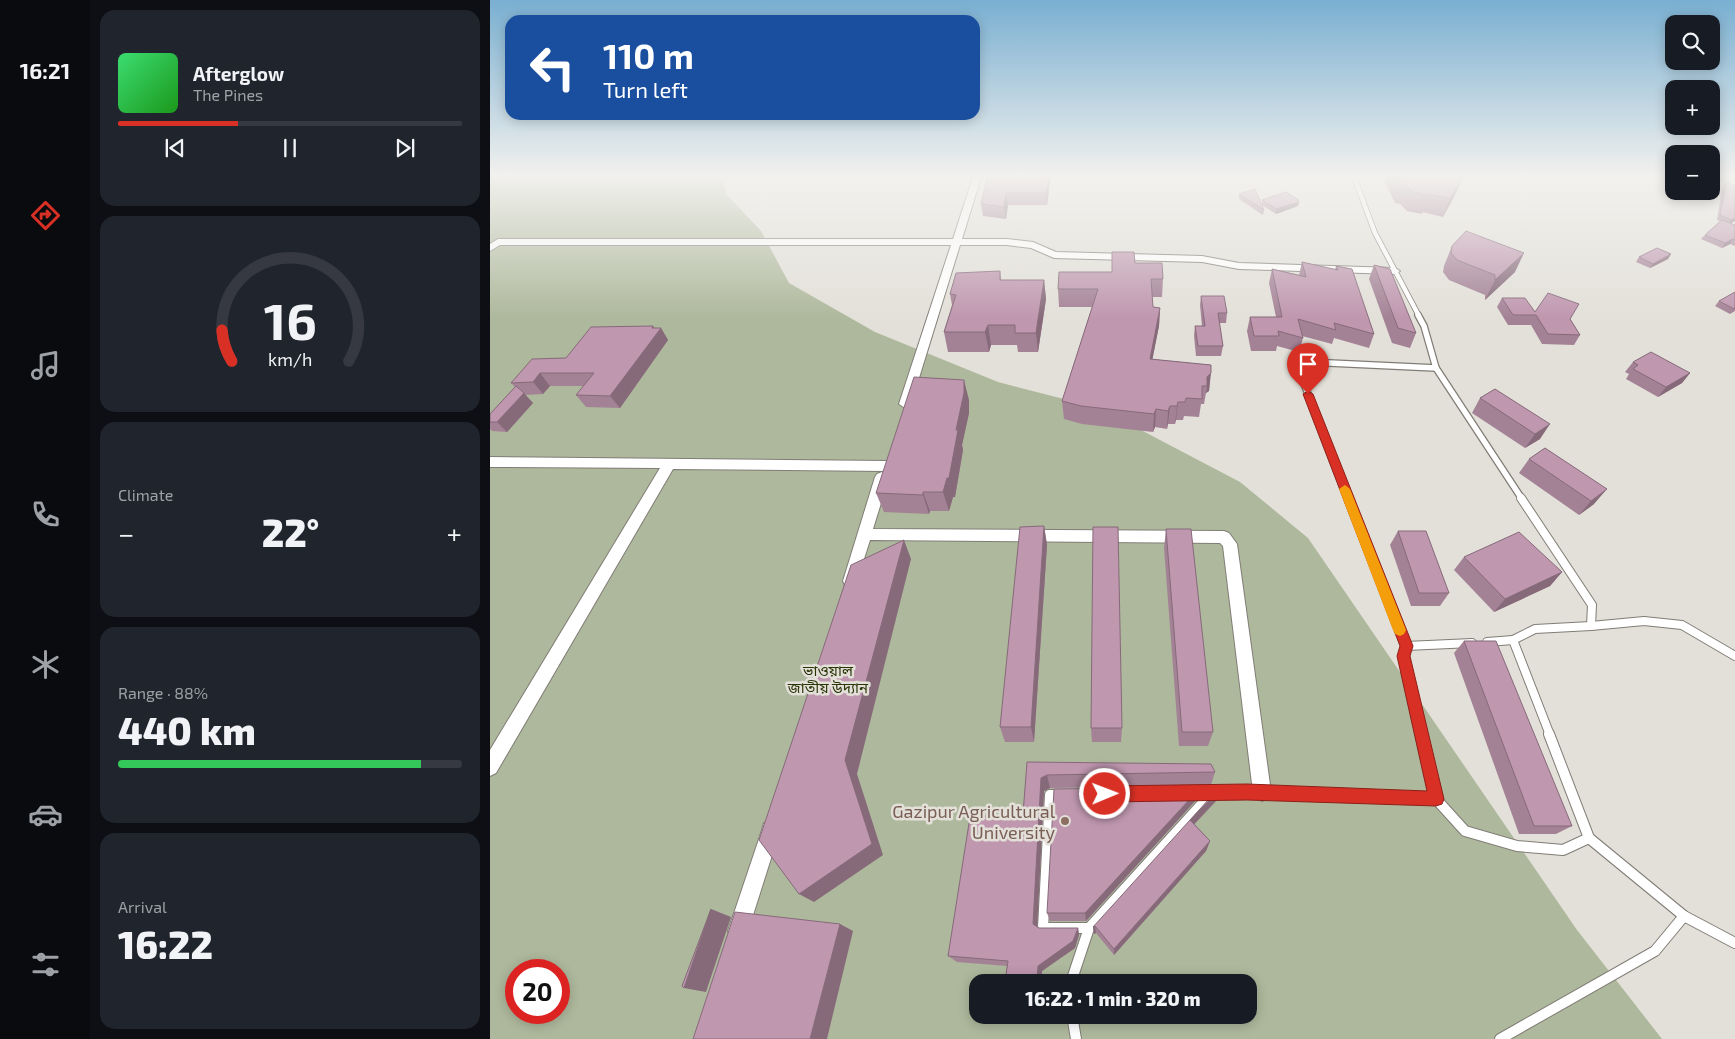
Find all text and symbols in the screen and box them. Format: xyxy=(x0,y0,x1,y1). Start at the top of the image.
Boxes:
map controls xyxy=(1665,15,1720,200)
button: search xyxy=(1665,15,1720,70)
text: 110 m xyxy=(603,34,694,76)
icon: left xyxy=(520,35,585,100)
text: 16:21 xyxy=(20,57,70,83)
text: Afterglow xyxy=(193,62,284,85)
text: Turn left xyxy=(603,76,688,102)
button: + xyxy=(1665,80,1720,135)
text: The Pines xyxy=(193,85,263,104)
icon: previous xyxy=(161,134,189,162)
icon: pause xyxy=(276,134,304,162)
icon: next xyxy=(391,134,419,162)
button: − xyxy=(1665,145,1720,200)
icon: directions xyxy=(28,198,63,233)
text: 16 xyxy=(263,288,317,350)
pin xyxy=(1287,343,1329,394)
icon: music xyxy=(28,348,63,383)
text: km/h xyxy=(268,348,312,370)
icon: arrive xyxy=(1294,350,1322,378)
text: Climate xyxy=(118,485,173,504)
icon: phone xyxy=(28,497,63,532)
text: 22° xyxy=(262,509,319,555)
text: − xyxy=(118,516,134,550)
text: + xyxy=(447,516,462,550)
icon: climate xyxy=(28,647,63,682)
park label: ভাওয়াল জাতীয় উদ্যান xyxy=(787,661,869,696)
text: Range · 88% xyxy=(118,683,208,702)
text: 440 km xyxy=(118,707,256,753)
position arrow xyxy=(1078,767,1130,819)
icon: car xyxy=(28,797,63,832)
place label: Gazipur Agricultural University xyxy=(892,800,1056,843)
marker: Gazipur Agricultural University xyxy=(1059,815,1071,827)
text: Arrival xyxy=(118,897,167,916)
text: 16:22 xyxy=(118,921,213,967)
icon: filters xyxy=(28,947,63,982)
speed limit sign: 20 xyxy=(505,959,570,1024)
text: 16:22 · 1 min · 320 m xyxy=(1025,987,1201,1010)

